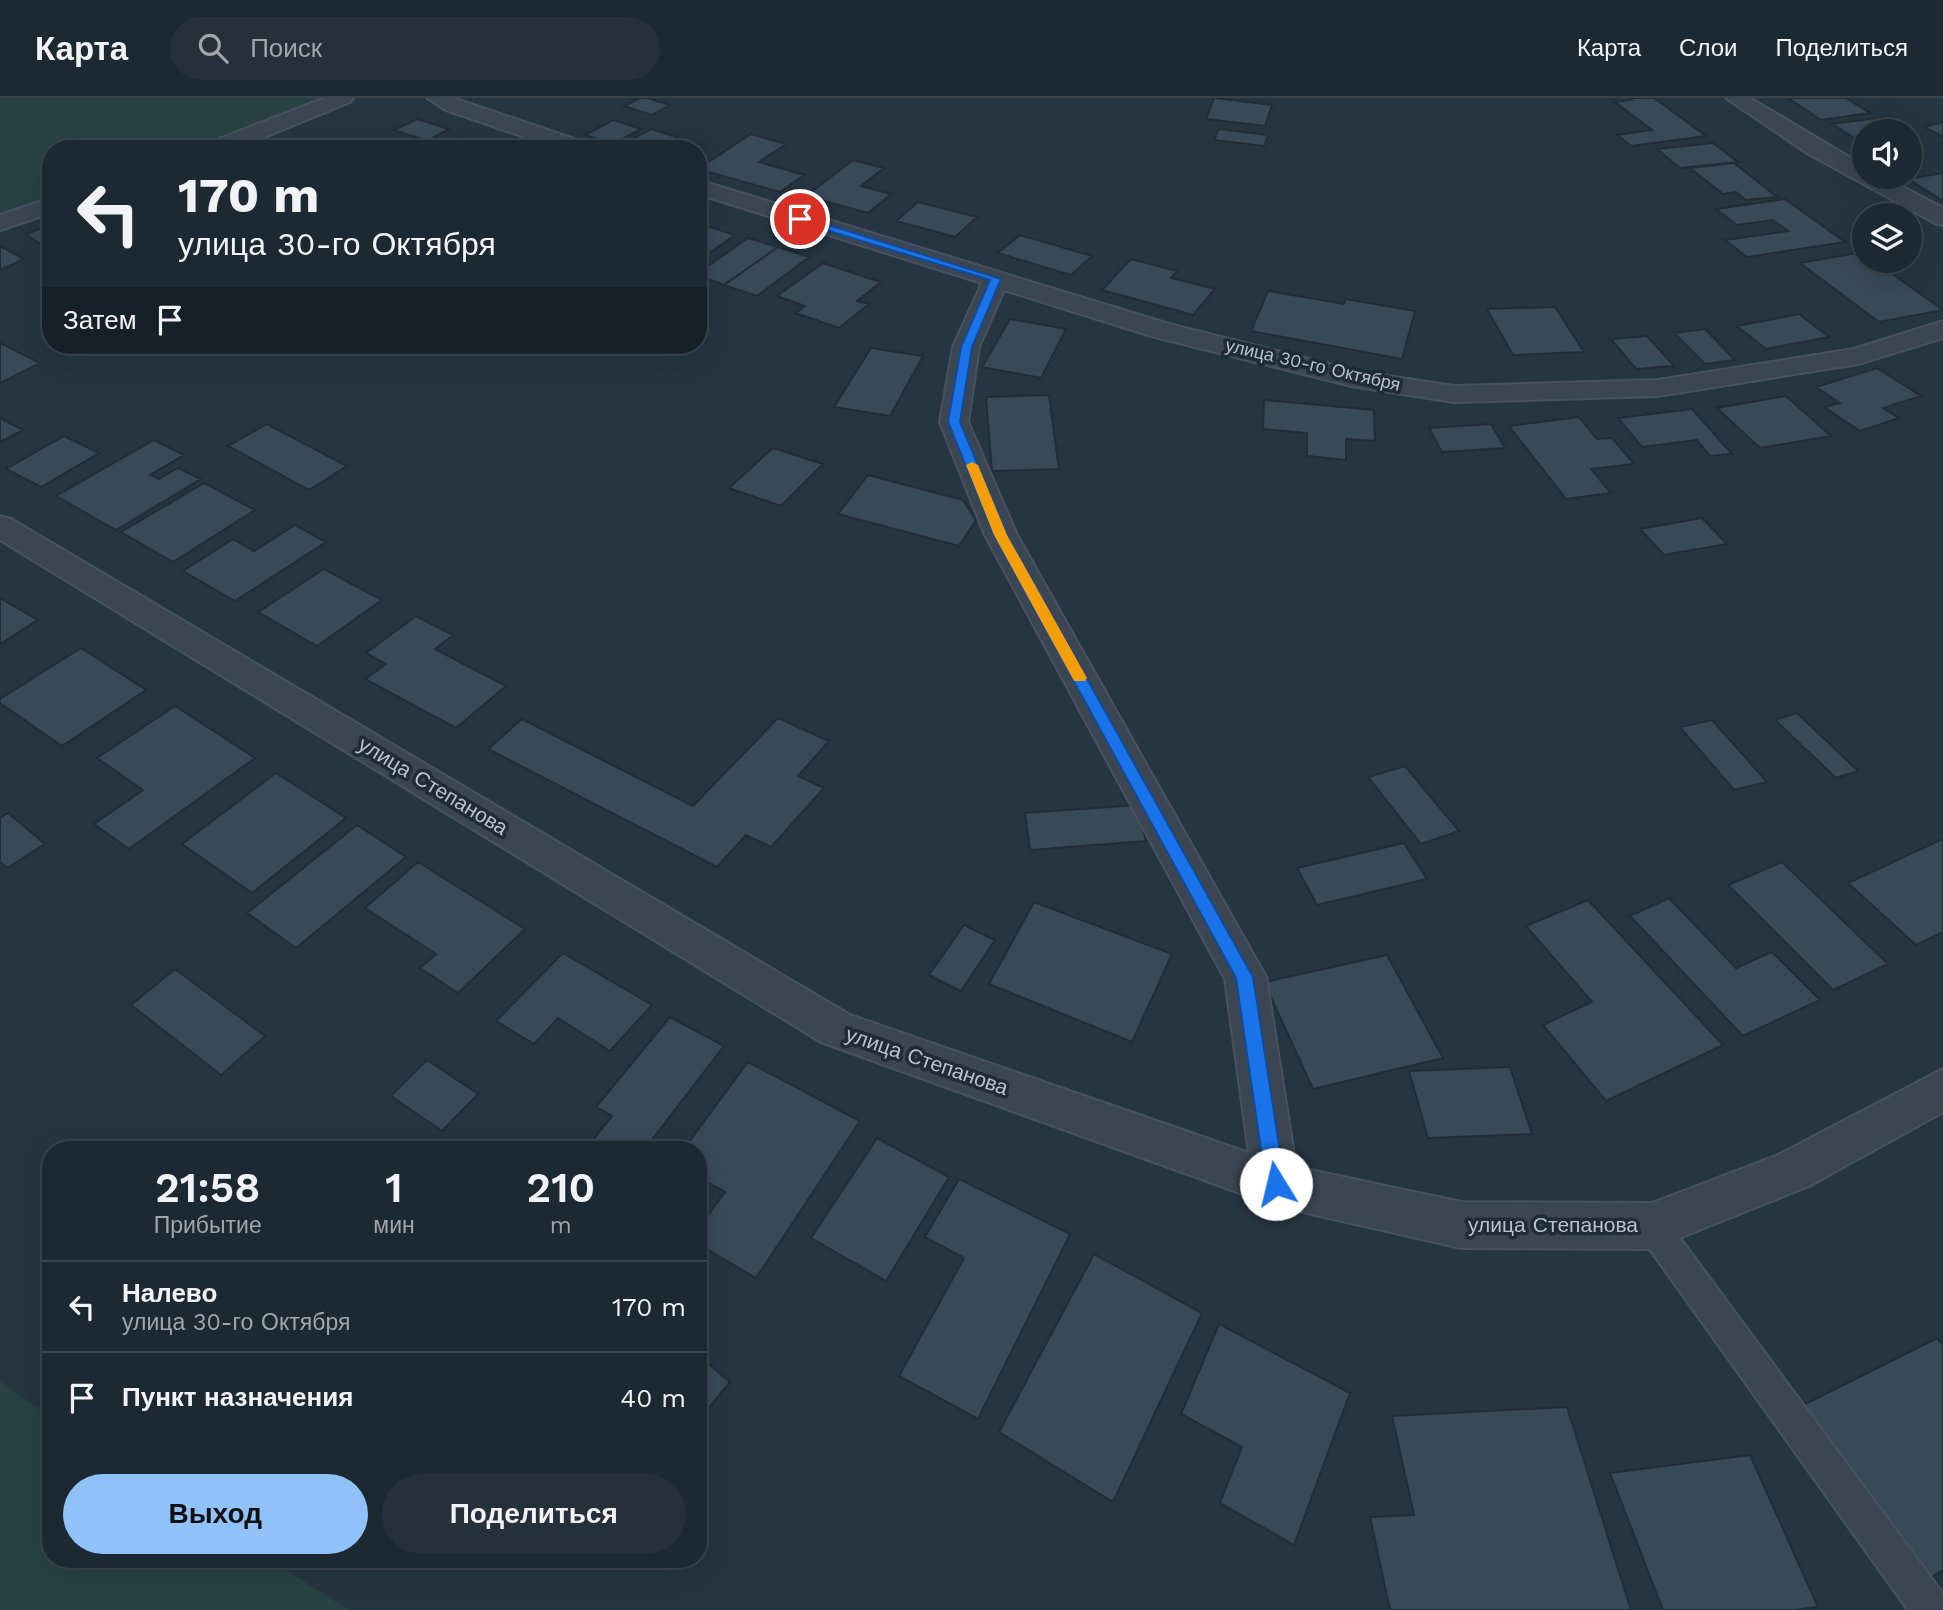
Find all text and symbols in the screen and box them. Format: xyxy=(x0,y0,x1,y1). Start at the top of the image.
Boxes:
search box xyxy=(170,17,660,80)
text: Карта xyxy=(35,29,128,68)
icon: search xyxy=(194,29,232,67)
text: Поиск xyxy=(250,33,322,63)
text: Карта xyxy=(1577,34,1641,62)
text: Слои xyxy=(1679,34,1737,62)
text: Поделиться xyxy=(1775,34,1908,62)
map controls xyxy=(1852,119,1922,273)
button: sound xyxy=(1852,119,1922,189)
text: 170 m xyxy=(178,166,319,224)
icon: left xyxy=(63,168,154,259)
pin xyxy=(770,189,830,249)
icon: arrive xyxy=(781,200,819,238)
button: layers xyxy=(1852,203,1922,273)
text: улица 30-го Октября xyxy=(178,225,496,263)
icon: arrive xyxy=(151,301,189,339)
text: Затем xyxy=(63,305,137,335)
street label: улица 30-го Октября xyxy=(1224,334,1403,395)
street label: улица Степанова xyxy=(354,731,513,840)
street label: улица Степанова xyxy=(843,1021,1012,1100)
position arrow xyxy=(1239,1147,1313,1221)
text: 21:58 xyxy=(155,1163,260,1212)
text: 1 xyxy=(385,1163,403,1212)
text: 210 xyxy=(526,1163,595,1212)
text: Прибытие xyxy=(154,1212,262,1239)
text: мин xyxy=(373,1212,415,1239)
text: m xyxy=(550,1212,572,1239)
street label: улица Степанова xyxy=(1468,1212,1638,1237)
text: Налево xyxy=(122,1278,217,1308)
icon: left xyxy=(63,1288,101,1326)
text: 170 m xyxy=(612,1292,686,1322)
text: улица 30-го Октября xyxy=(122,1309,350,1336)
icon: arrive xyxy=(63,1379,101,1417)
text: Пункт назначения xyxy=(122,1382,353,1412)
text: 40 m xyxy=(620,1383,686,1413)
button: Выход xyxy=(63,1474,368,1554)
button: Поделиться xyxy=(382,1474,686,1554)

